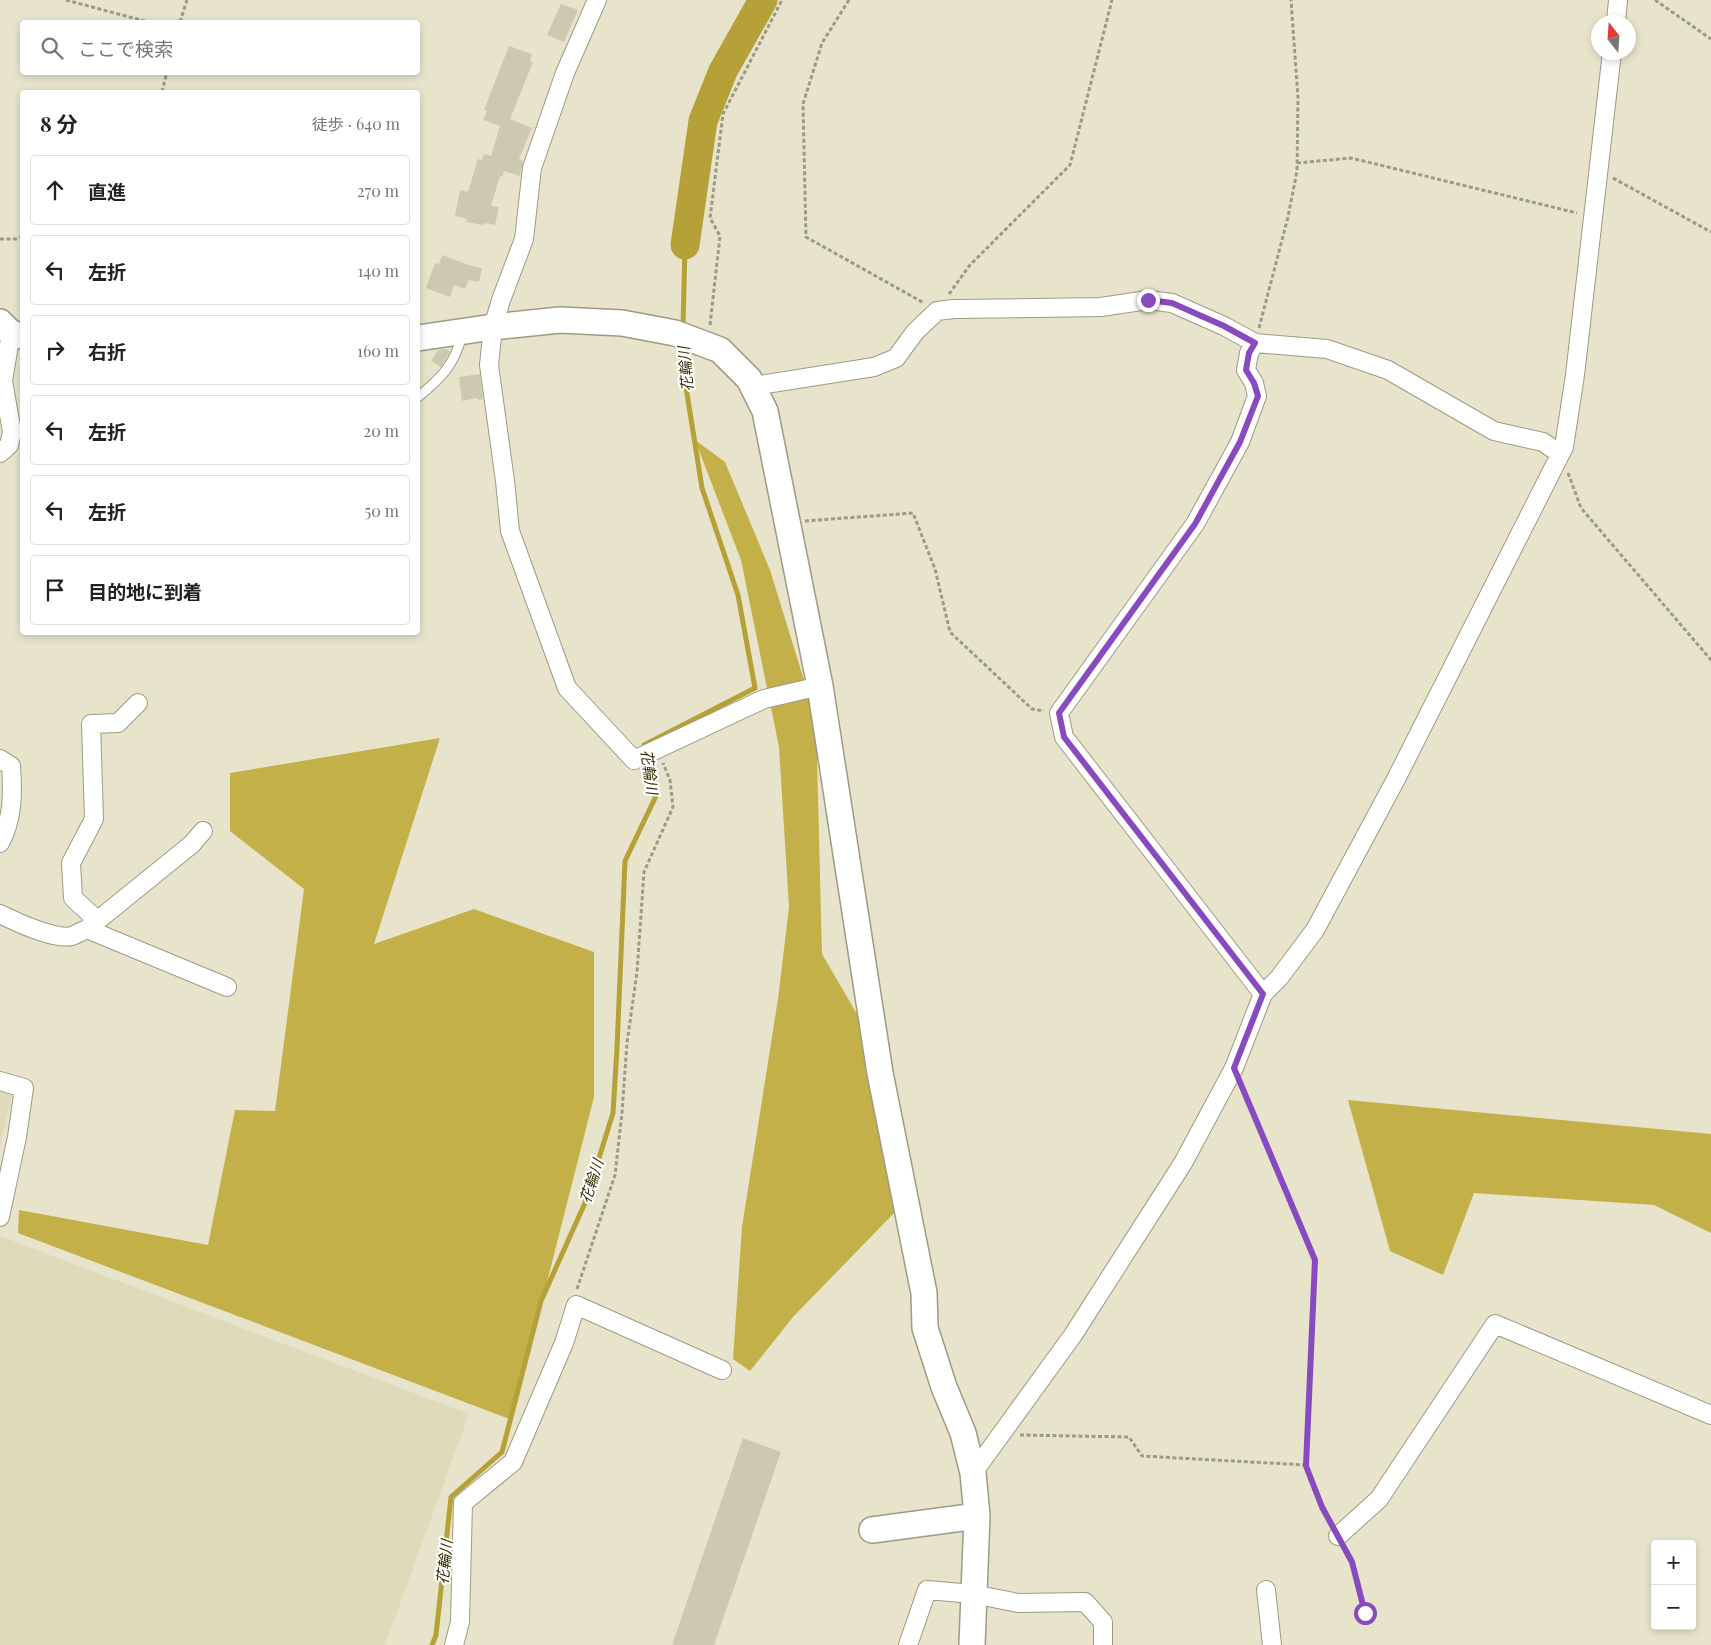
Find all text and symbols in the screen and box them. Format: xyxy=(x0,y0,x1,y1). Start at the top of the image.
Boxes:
north arrow xyxy=(1591,15,1636,60)
search box xyxy=(20,20,420,75)
icon: search xyxy=(38,34,66,62)
text: ここで検索 xyxy=(78,35,173,61)
text: 8 分 xyxy=(40,109,78,137)
text: 徒歩 · 640 m xyxy=(312,113,400,134)
icon: ahead xyxy=(41,176,69,204)
text: 直進 xyxy=(88,178,126,204)
text: 270 m xyxy=(357,180,399,201)
icon: left xyxy=(41,256,69,284)
text: 左折 xyxy=(88,258,126,284)
text: 140 m xyxy=(357,260,399,281)
route end xyxy=(1137,289,1160,312)
icon: right xyxy=(41,336,69,364)
text: 右折 xyxy=(88,338,126,364)
text: 160 m xyxy=(357,340,399,361)
water label: 花輪川 xyxy=(673,344,697,392)
icon: left xyxy=(41,416,69,444)
text: 左折 xyxy=(88,418,126,444)
text: 20 m xyxy=(364,420,399,441)
icon: left xyxy=(41,496,69,524)
text: 左折 xyxy=(88,498,126,524)
text: 50 m xyxy=(365,500,399,521)
icon: arrive xyxy=(41,576,69,604)
text: 目的地に到着 xyxy=(88,578,202,604)
water label: 花輪川 xyxy=(637,748,663,798)
water label: 花輪川 xyxy=(575,1155,608,1205)
water label: 花輪川 xyxy=(432,1537,457,1585)
map controls xyxy=(1651,1540,1696,1630)
button: + xyxy=(1651,1540,1696,1585)
button: − xyxy=(1651,1585,1696,1630)
route start xyxy=(1354,1602,1377,1625)

